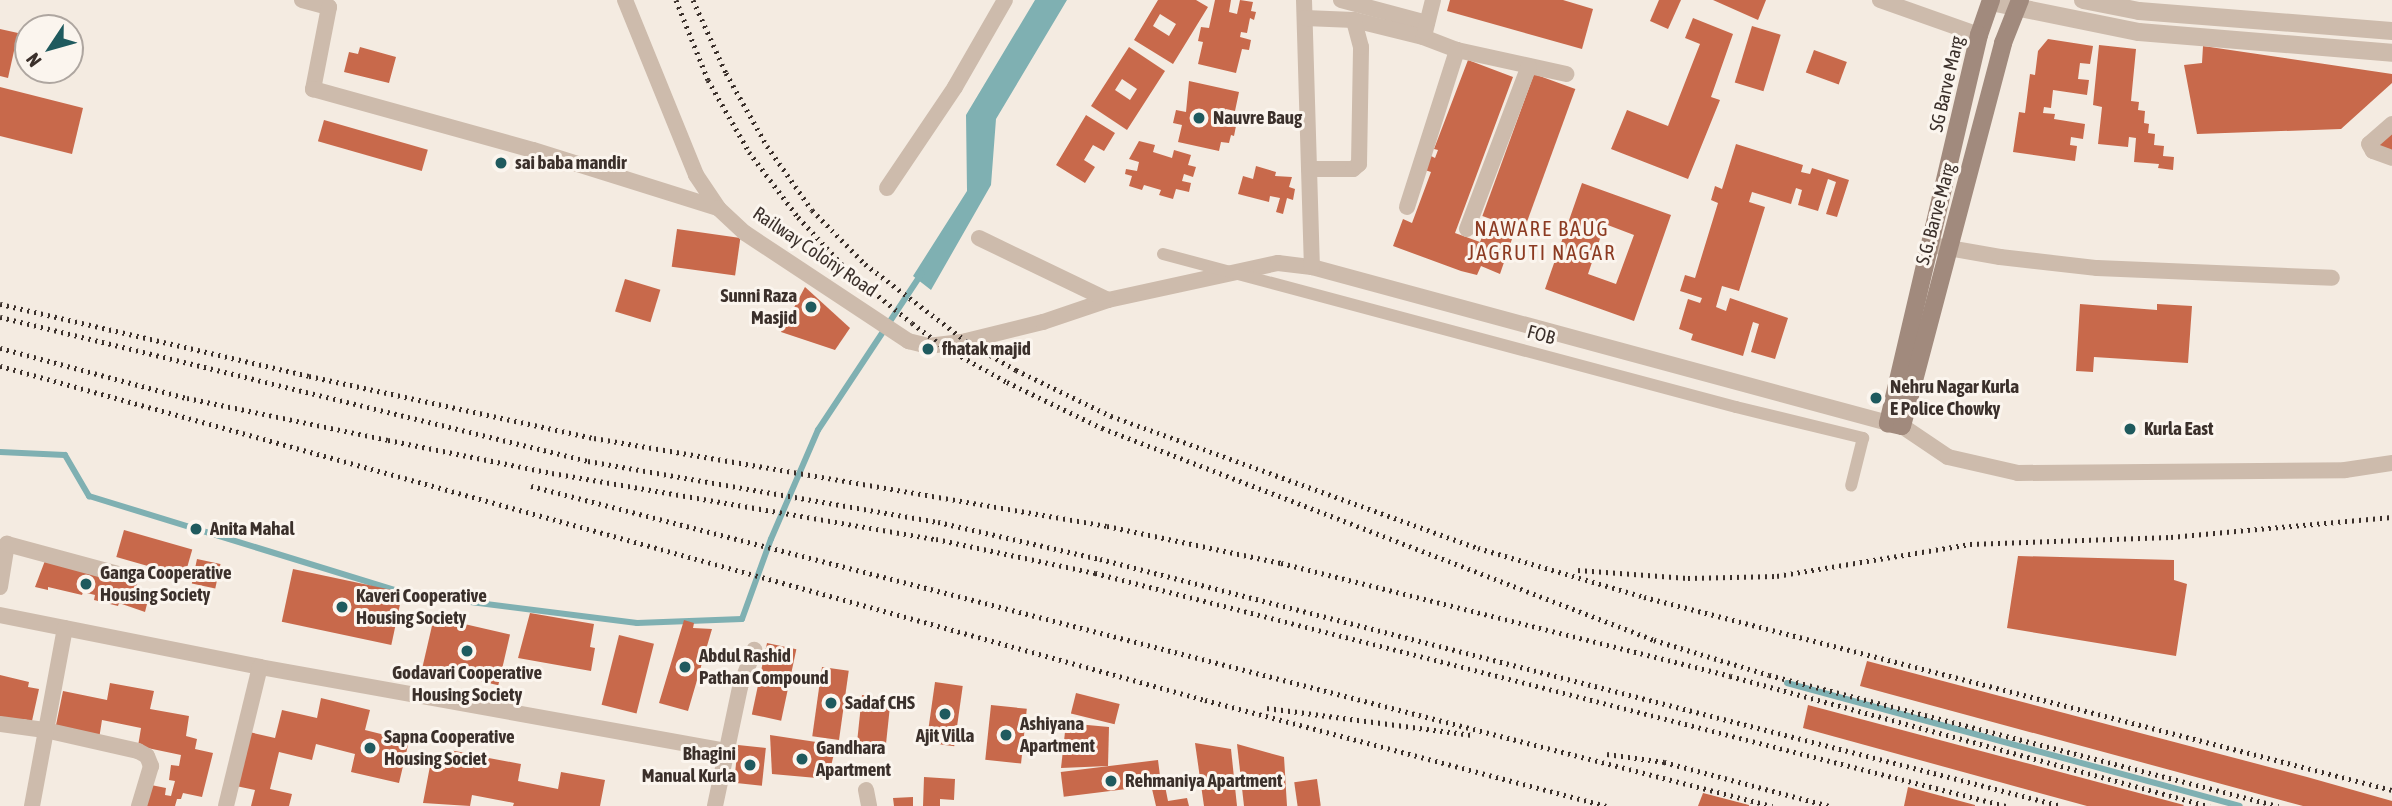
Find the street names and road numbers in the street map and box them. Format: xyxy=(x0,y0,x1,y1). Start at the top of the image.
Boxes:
street label: SG Barve Marg xyxy=(1925,34,1969,134)
street label: S.G. Barve Marg xyxy=(1911,161,1961,267)
street label: Railway Colony Road xyxy=(748,202,882,302)
street label: FOB xyxy=(1525,320,1557,350)

